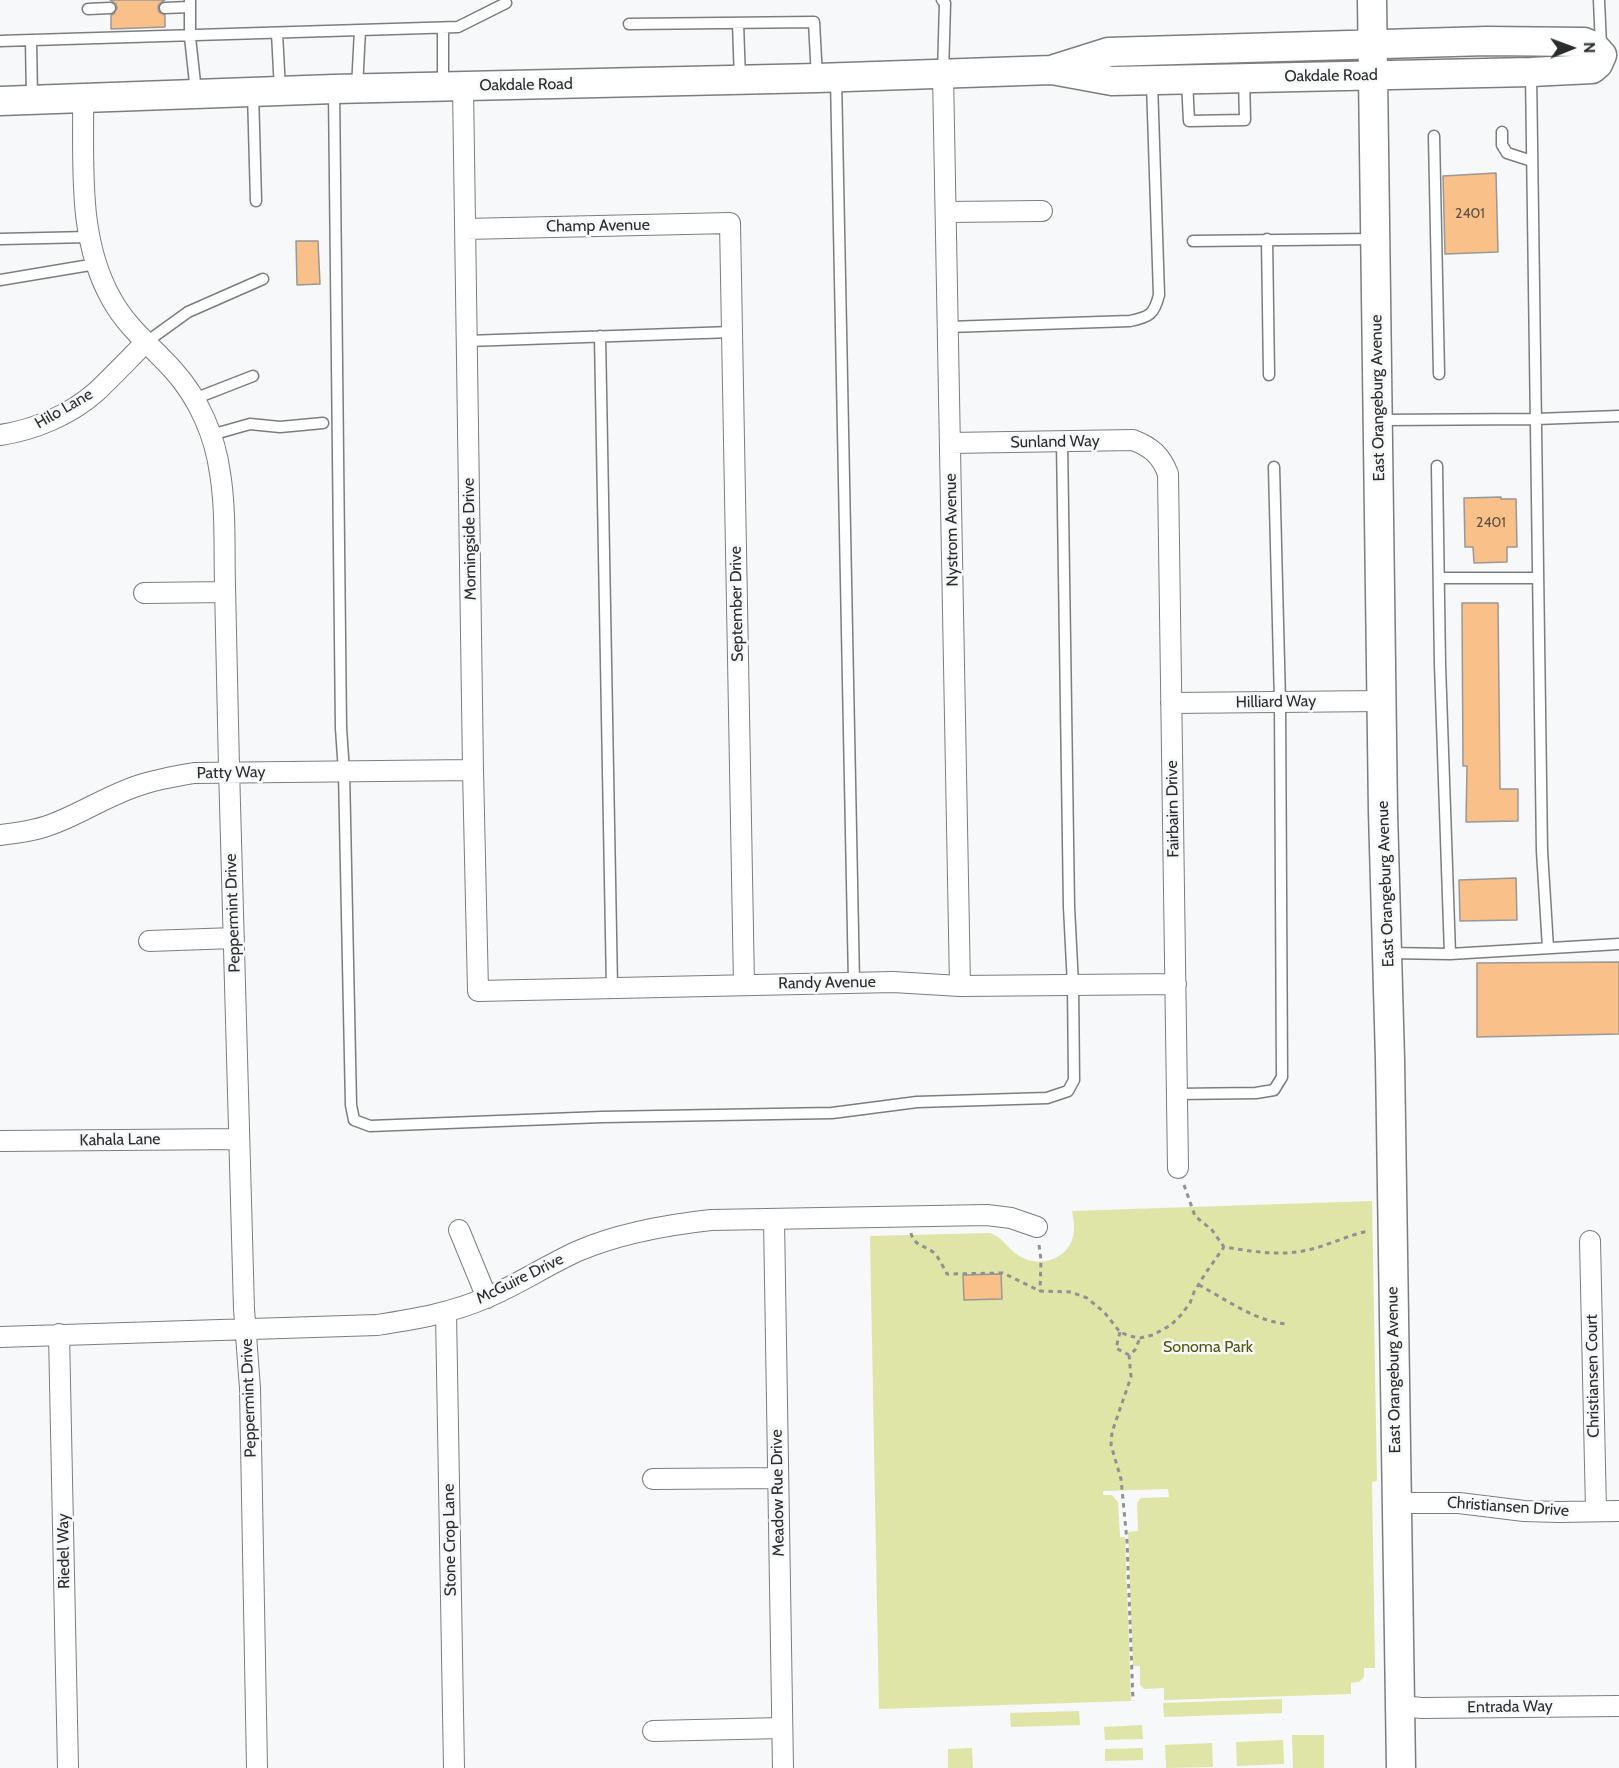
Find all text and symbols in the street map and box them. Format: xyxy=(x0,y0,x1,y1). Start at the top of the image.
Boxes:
north arrow xyxy=(1541,18,1601,78)
text: N xyxy=(1580,42,1599,53)
street label: Oakdale Road xyxy=(1284,66,1378,86)
street label: Oakdale Road xyxy=(479,75,573,95)
house number: 2401 xyxy=(1455,206,1485,222)
street label: Champ Avenue xyxy=(546,215,650,237)
street label: East Orangeburg Avenue xyxy=(1367,315,1389,481)
street label: Hilo Lane xyxy=(32,385,96,433)
street label: Sunland Way xyxy=(1010,432,1100,452)
street label: Nystrom Avenue xyxy=(941,473,963,587)
street label: Morningside Drive xyxy=(459,478,481,600)
house number: 2401 xyxy=(1476,515,1506,531)
street label: September Drive xyxy=(726,546,748,662)
street label: Hilliard Way xyxy=(1236,692,1316,712)
street label: Fairbairn Drive xyxy=(1163,760,1183,858)
street label: Patty Way xyxy=(196,763,266,783)
street label: East Orangeburg Avenue xyxy=(1373,800,1399,968)
street label: Peppermint Drive xyxy=(221,853,245,973)
street label: Randy Avenue xyxy=(778,973,876,993)
street label: Kahala Lane xyxy=(79,1130,161,1150)
street label: McGuire Drive xyxy=(473,1250,567,1308)
street label: East Orangeburg Avenue xyxy=(1383,1287,1405,1453)
street label: Christiansen Court xyxy=(1582,1314,1604,1438)
park label: Sonoma Park xyxy=(1163,1337,1253,1357)
street label: Peppermint Drive xyxy=(237,1338,261,1458)
street label: Meadow Rue Drive xyxy=(767,1429,789,1557)
street label: Stone Crop Lane xyxy=(439,1483,461,1597)
street label: Christiansen Drive xyxy=(1446,1493,1570,1521)
street label: Riedel Way xyxy=(54,1513,74,1589)
street label: Entrada Way xyxy=(1467,1697,1553,1717)

